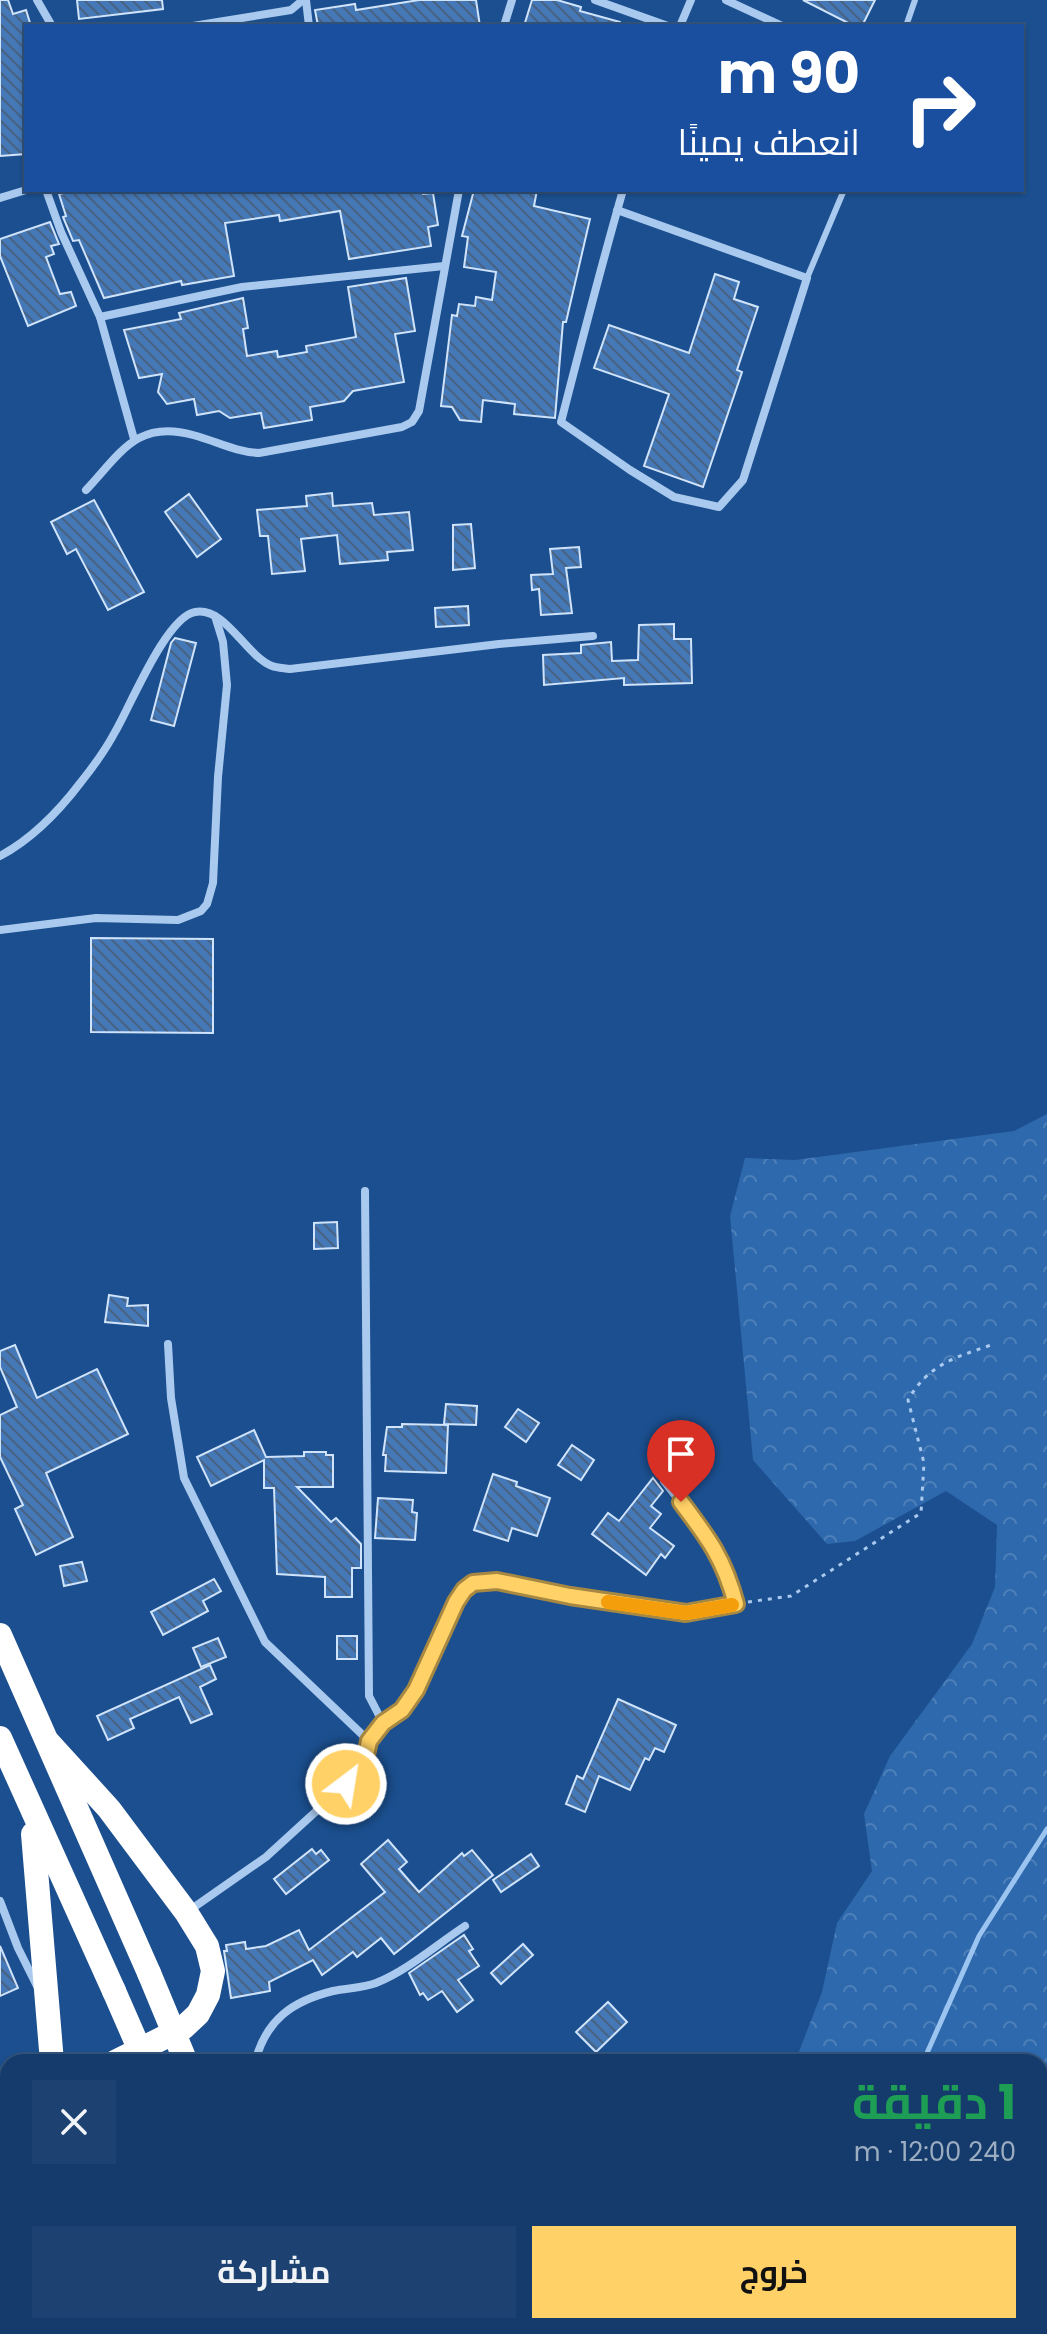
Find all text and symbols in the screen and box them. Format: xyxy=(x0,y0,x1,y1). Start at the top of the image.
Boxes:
text: 90 m xyxy=(718,34,860,113)
icon: right xyxy=(888,56,992,160)
text: انعطف يمينًا xyxy=(678,117,860,168)
pin xyxy=(647,1420,715,1502)
icon: arrive xyxy=(659,1432,703,1476)
position arrow xyxy=(304,1742,388,1826)
text: 1 دقيقة xyxy=(852,2069,1016,2136)
button: close xyxy=(32,2080,116,2164)
text: 240 m · 12:00 xyxy=(854,2134,1016,2170)
button: مشاركة xyxy=(32,2226,516,2318)
button: خروج xyxy=(532,2226,1016,2318)

